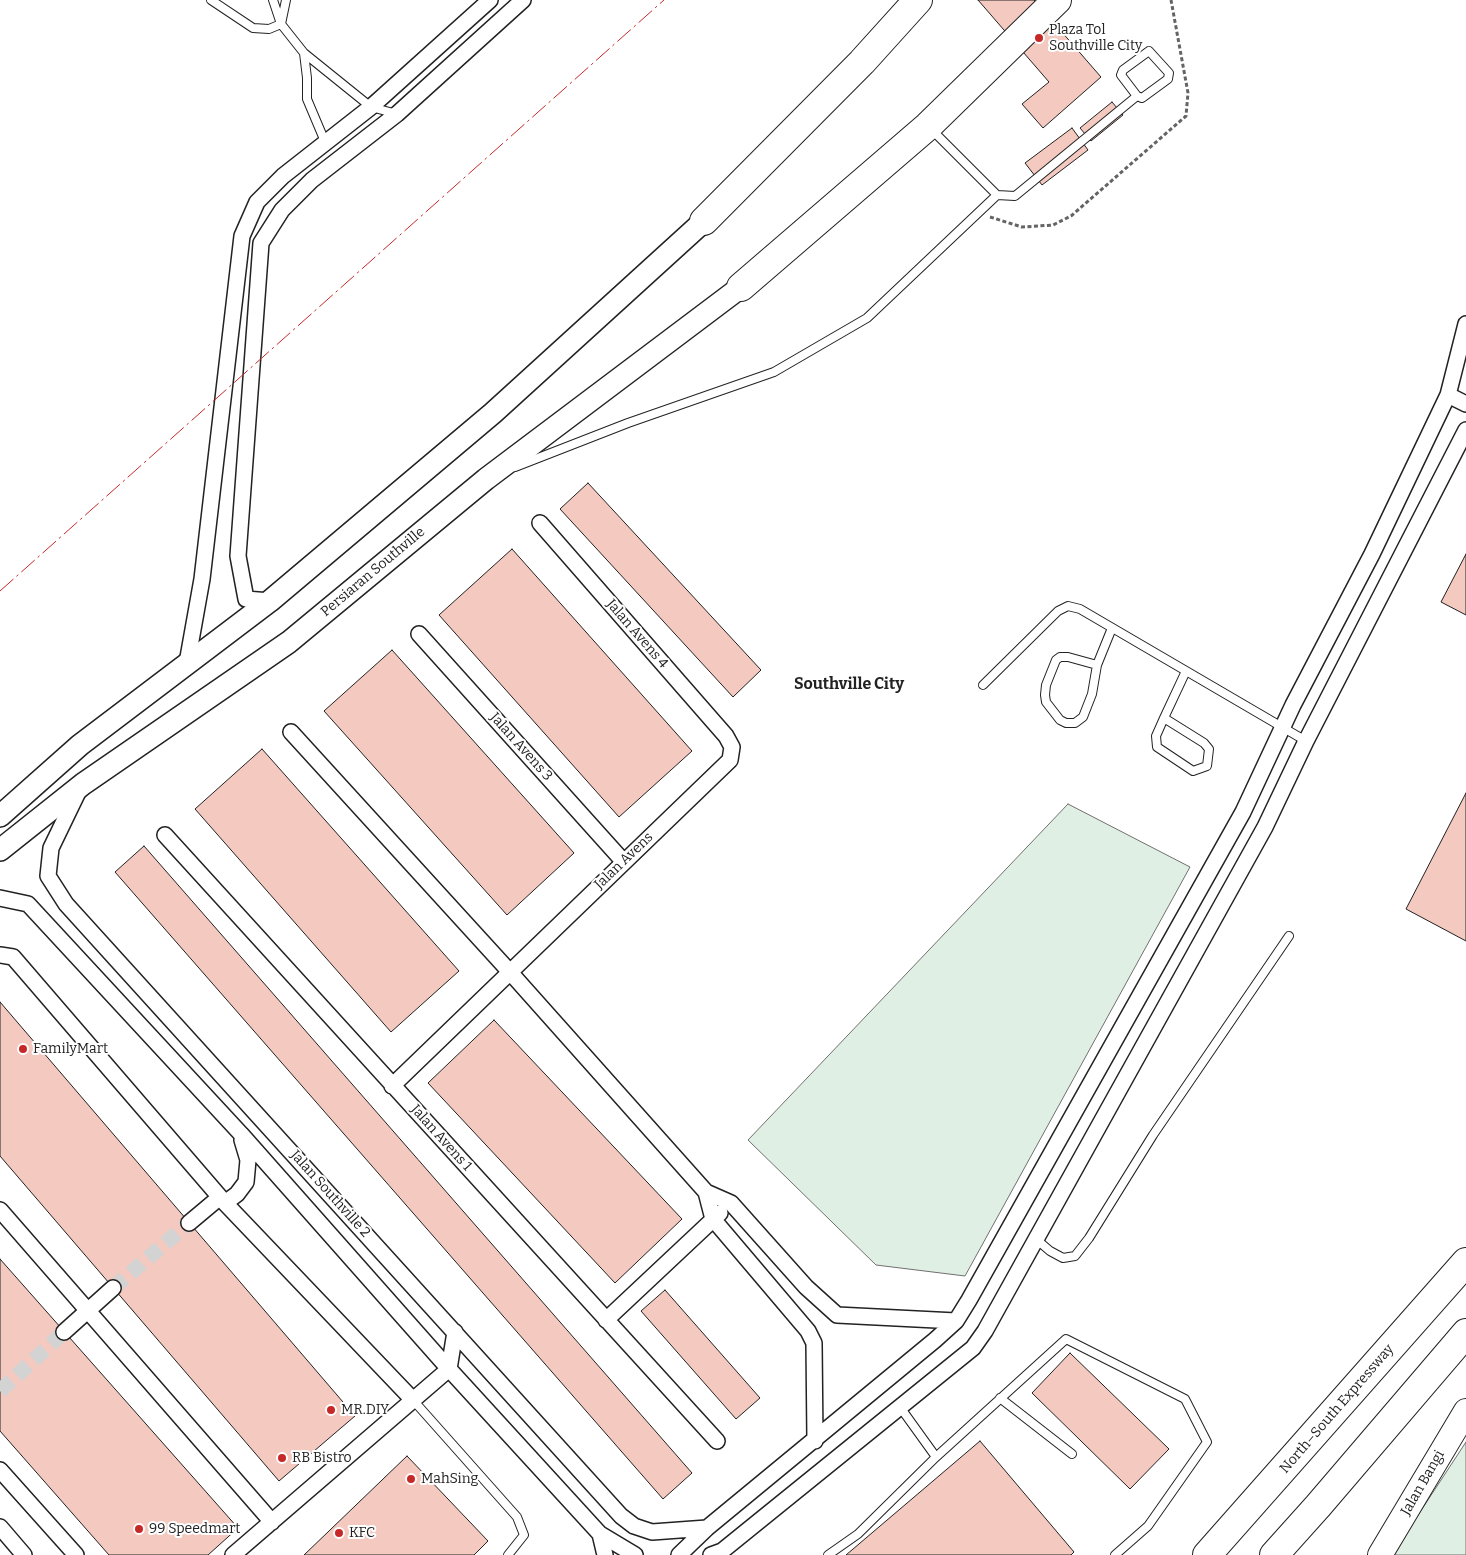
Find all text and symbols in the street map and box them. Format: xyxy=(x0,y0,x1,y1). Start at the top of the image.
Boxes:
place label: Plaza Tol Southville City xyxy=(1049,22,1142,54)
marker: Plaza Tol Southville City xyxy=(1033,32,1045,44)
street label: Persiaran Southville xyxy=(318,524,428,620)
street label: Jalan Avens 4 xyxy=(603,596,671,672)
district label: Southville City xyxy=(794,675,904,695)
street label: Jalan Avens 3 xyxy=(486,710,556,784)
street label: Jalan Avens xyxy=(591,829,657,893)
place label: FamilyMart xyxy=(33,1041,108,1057)
marker: FamilyMart xyxy=(17,1043,29,1055)
street label: Jalan Avens 1 xyxy=(407,1101,475,1175)
street label: Jalan Southville 2 xyxy=(287,1147,373,1241)
street label: North–South Expressway xyxy=(1276,1341,1398,1477)
place label: MR.DIY xyxy=(341,1402,389,1418)
marker: MR.DIY xyxy=(325,1404,337,1416)
street label: Jalan Bangi xyxy=(1398,1448,1448,1518)
place label: RB Bistro xyxy=(292,1450,352,1466)
marker: RB Bistro xyxy=(276,1452,288,1464)
place label: MahSing xyxy=(421,1471,478,1487)
marker: MahSing xyxy=(405,1473,417,1485)
place label: 99 Speedmart xyxy=(149,1521,240,1537)
marker: 99 Speedmart xyxy=(133,1523,145,1535)
place label: KFC xyxy=(349,1525,375,1541)
marker: KFC xyxy=(333,1527,345,1539)

